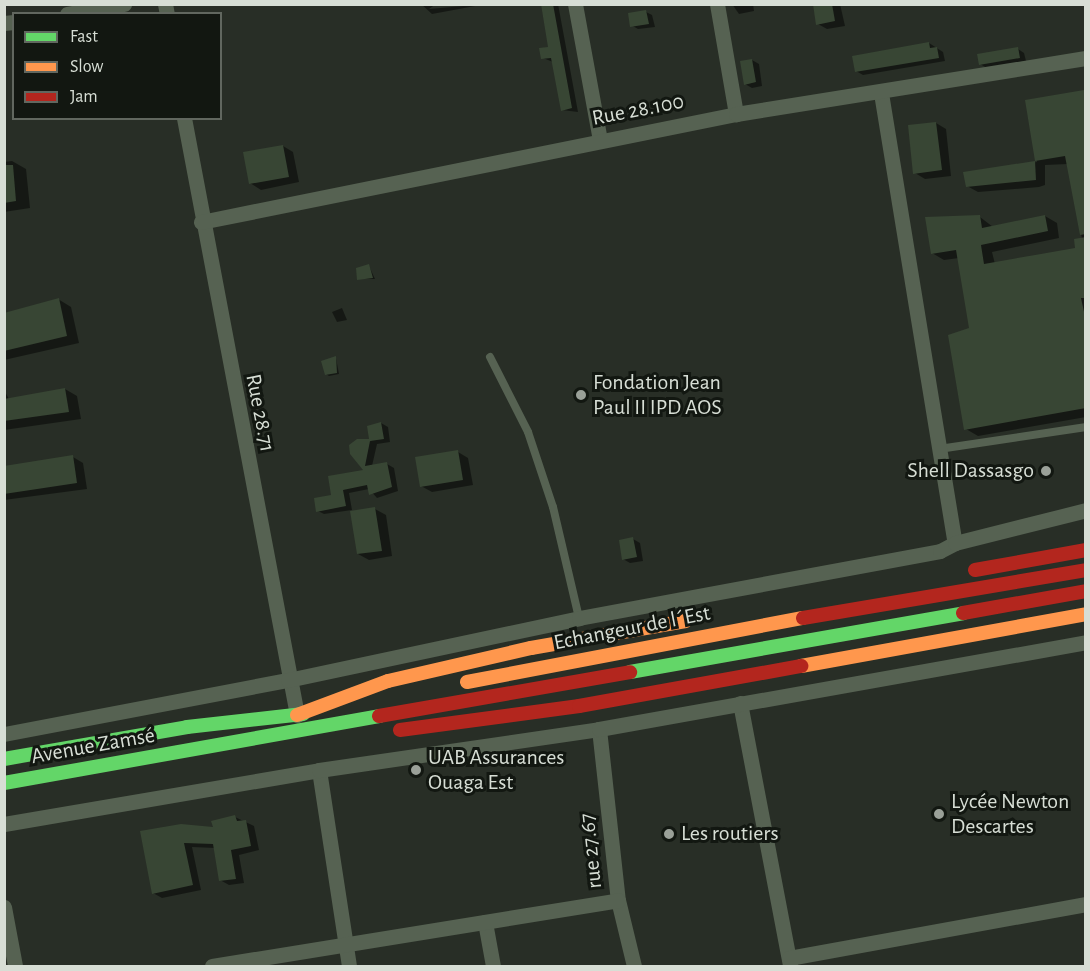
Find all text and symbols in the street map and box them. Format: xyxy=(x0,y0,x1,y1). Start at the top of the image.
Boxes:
legend xyxy=(12,12,222,120)
text: Fast xyxy=(70,28,98,46)
text: Slow xyxy=(70,58,103,76)
text: Jam xyxy=(70,88,98,106)
street label: Rue 28.100 xyxy=(590,88,686,132)
place label: Fondation Jean Paul II IPD AOS xyxy=(593,369,722,420)
street label: Rue 28.71 xyxy=(240,372,280,454)
marker: Fondation Jean Paul II IPD AOS xyxy=(574,388,588,402)
place label: Shell Dassasgo xyxy=(907,458,1034,484)
marker: Shell Dassasgo xyxy=(1039,464,1053,478)
street label: Echangeur de l´Est xyxy=(552,600,712,656)
street label: Avenue Zamsé xyxy=(29,722,157,770)
place label: UAB Assurances Ouaga Est xyxy=(428,744,564,796)
marker: UAB Assurances Ouaga Est xyxy=(409,763,423,777)
place label: Lycée Newton Descartes xyxy=(951,788,1069,840)
marker: Lycée Newton Descartes xyxy=(932,807,946,821)
street label: rue 27.67 xyxy=(574,812,608,890)
place label: Les routiers xyxy=(681,821,779,847)
marker: Les routiers xyxy=(662,827,676,841)

